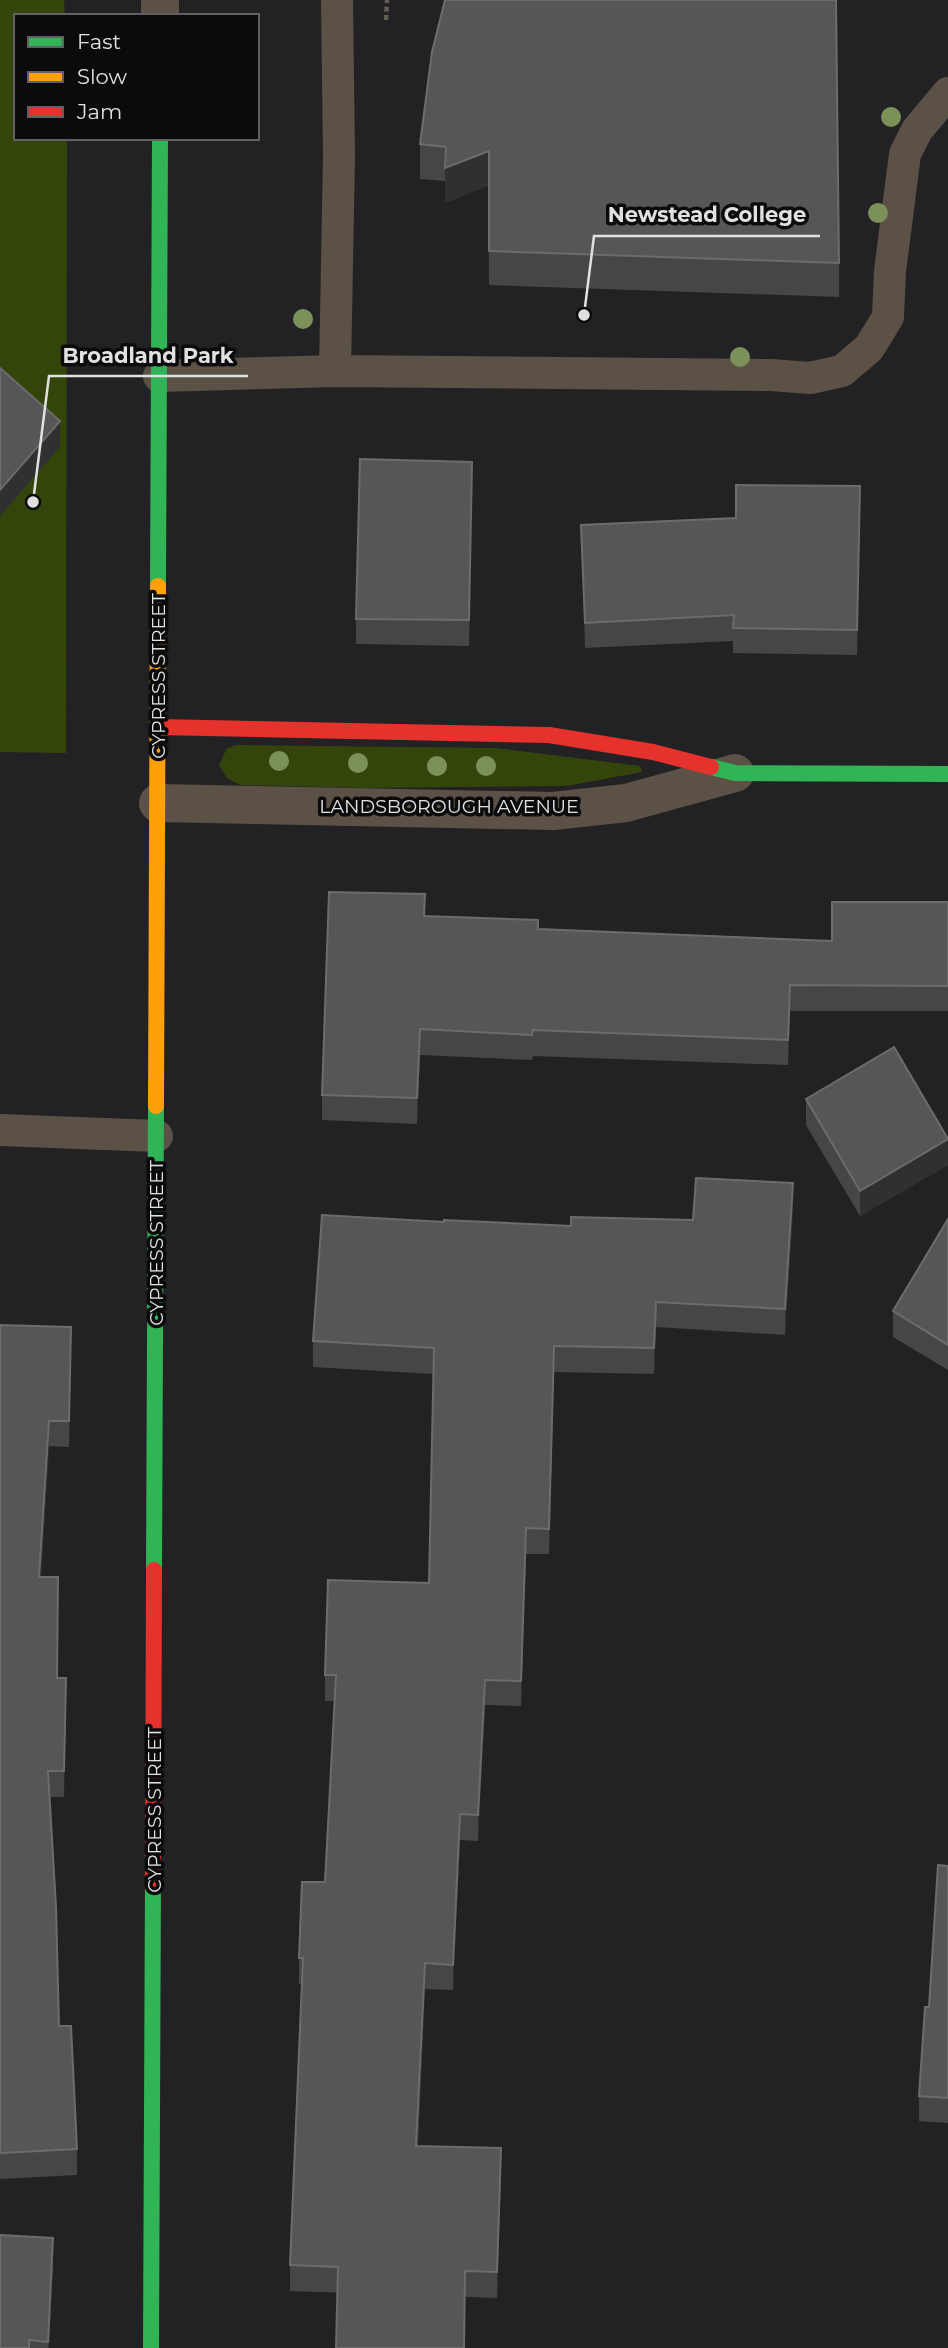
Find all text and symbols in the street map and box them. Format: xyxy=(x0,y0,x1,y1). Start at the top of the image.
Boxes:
legend xyxy=(14,14,259,140)
text: Fast xyxy=(77,29,121,54)
text: Slow xyxy=(77,64,127,89)
text: Jam xyxy=(76,99,122,124)
callout: Newstead College xyxy=(594,194,820,236)
text: Newstead College xyxy=(608,202,806,227)
callout: Broadland Park xyxy=(49,334,248,376)
text: Broadland Park xyxy=(62,343,234,368)
street label: CYPRESS STREET xyxy=(147,593,170,759)
street label: LANDSBOROUGH AVENUE xyxy=(319,795,579,818)
street label: CYPRESS STREET xyxy=(145,1160,168,1326)
street label: CYPRESS STREET xyxy=(143,1727,166,1893)

